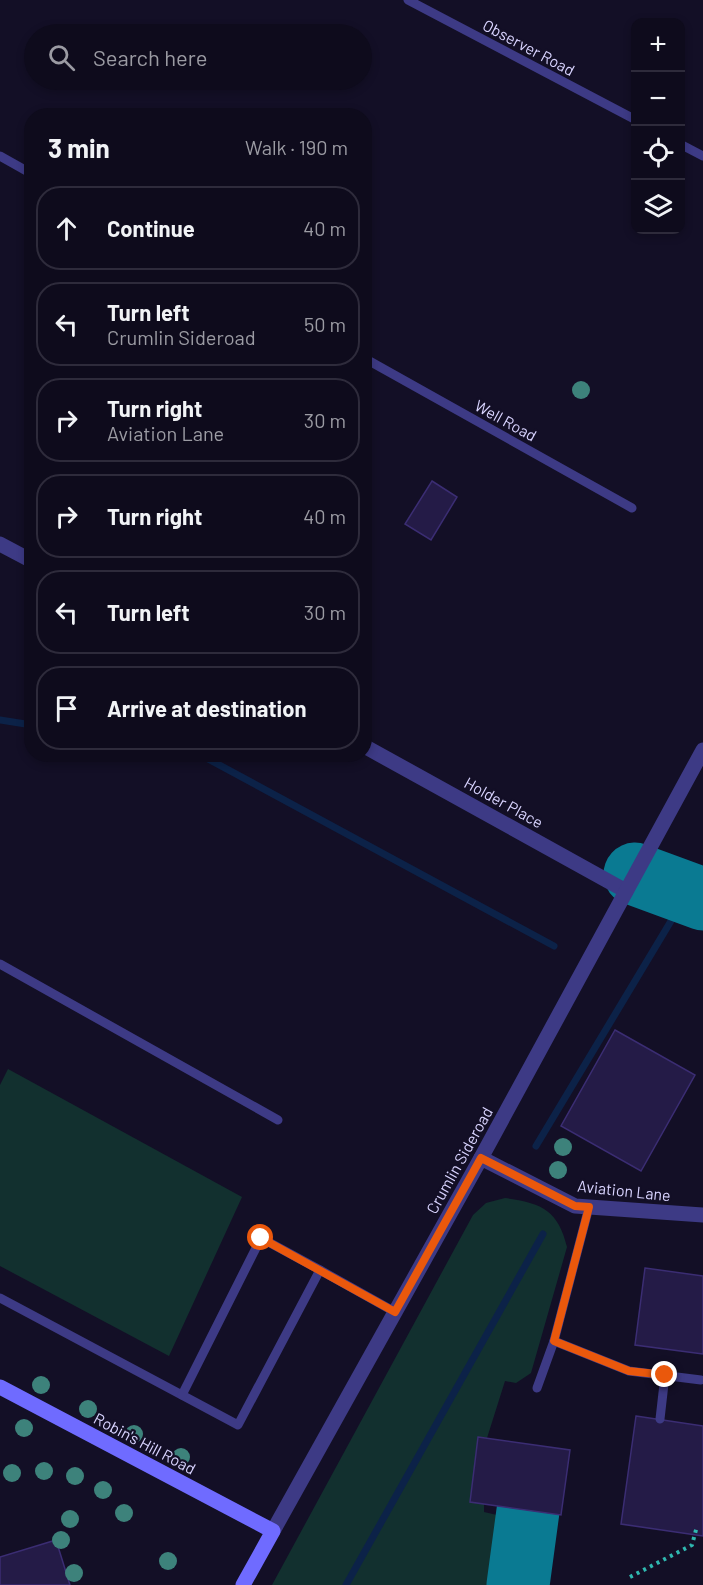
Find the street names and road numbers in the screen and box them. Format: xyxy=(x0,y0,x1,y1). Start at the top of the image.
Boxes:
street label: Observer Road xyxy=(480,15,578,79)
street label: Well Road xyxy=(472,395,540,445)
street label: Holder Place xyxy=(461,773,547,831)
street label: Crumlin Sideroad xyxy=(422,1103,496,1217)
street label: Aviation Lane xyxy=(576,1176,672,1204)
street label: Robin's Hill Road xyxy=(91,1408,199,1478)

